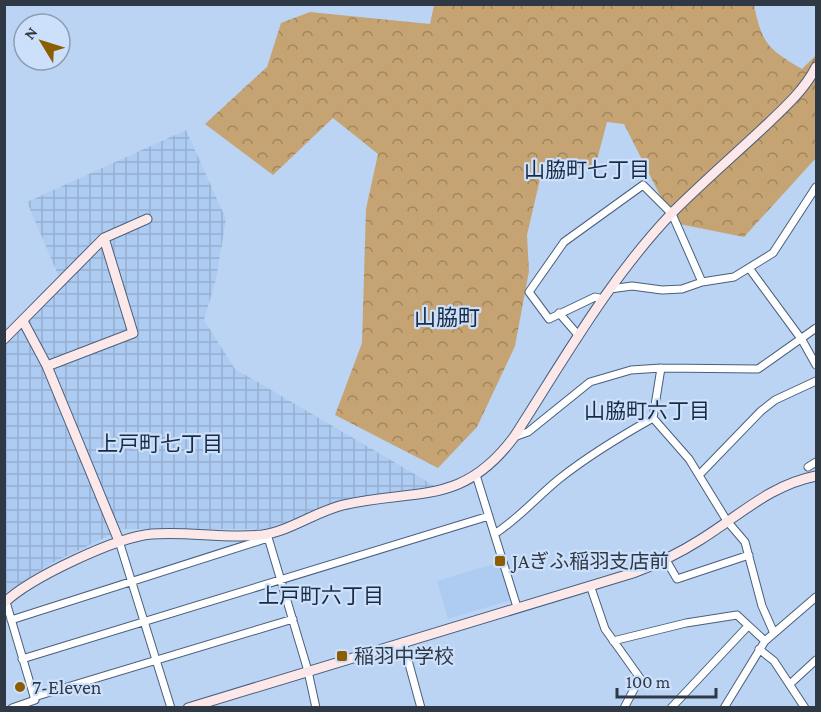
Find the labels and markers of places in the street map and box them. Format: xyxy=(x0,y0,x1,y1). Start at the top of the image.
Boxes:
place label: JAぎふ稲羽支店前 xyxy=(510,550,669,573)
marker: JAぎふ稲羽支店前 xyxy=(493,554,507,568)
place label: 稲羽中学校 xyxy=(354,645,454,667)
marker: 稲羽中学校 xyxy=(335,649,349,663)
place label: 7-Eleven xyxy=(32,676,102,698)
marker: 7-Eleven xyxy=(13,680,27,694)

